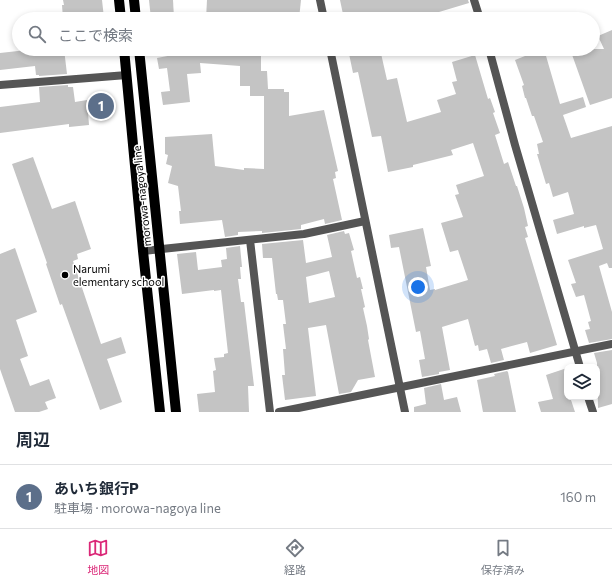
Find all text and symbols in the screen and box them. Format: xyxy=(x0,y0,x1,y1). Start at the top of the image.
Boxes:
search box xyxy=(12,12,600,56)
icon: search xyxy=(26,23,48,45)
text: ここで検索 xyxy=(58,26,133,44)
pin: 1 xyxy=(88,91,114,121)
street label: morowa-nagoya line xyxy=(130,145,153,247)
place label: Narumi elementary school xyxy=(73,262,164,288)
marker: Narumi elementary school xyxy=(60,270,70,280)
your location xyxy=(408,277,428,297)
map controls xyxy=(564,364,600,400)
button: layers xyxy=(564,364,600,400)
text: 周辺 xyxy=(16,429,50,450)
text: あいち銀行P xyxy=(54,479,139,497)
text: 1 xyxy=(26,489,32,505)
text: 160 m xyxy=(560,489,596,505)
text: 駐車場 · morowa-nagoya line xyxy=(54,500,221,516)
tab: 地図 xyxy=(87,537,109,577)
tab: 経路 xyxy=(284,537,306,577)
tab: 保存済み xyxy=(481,537,525,577)

